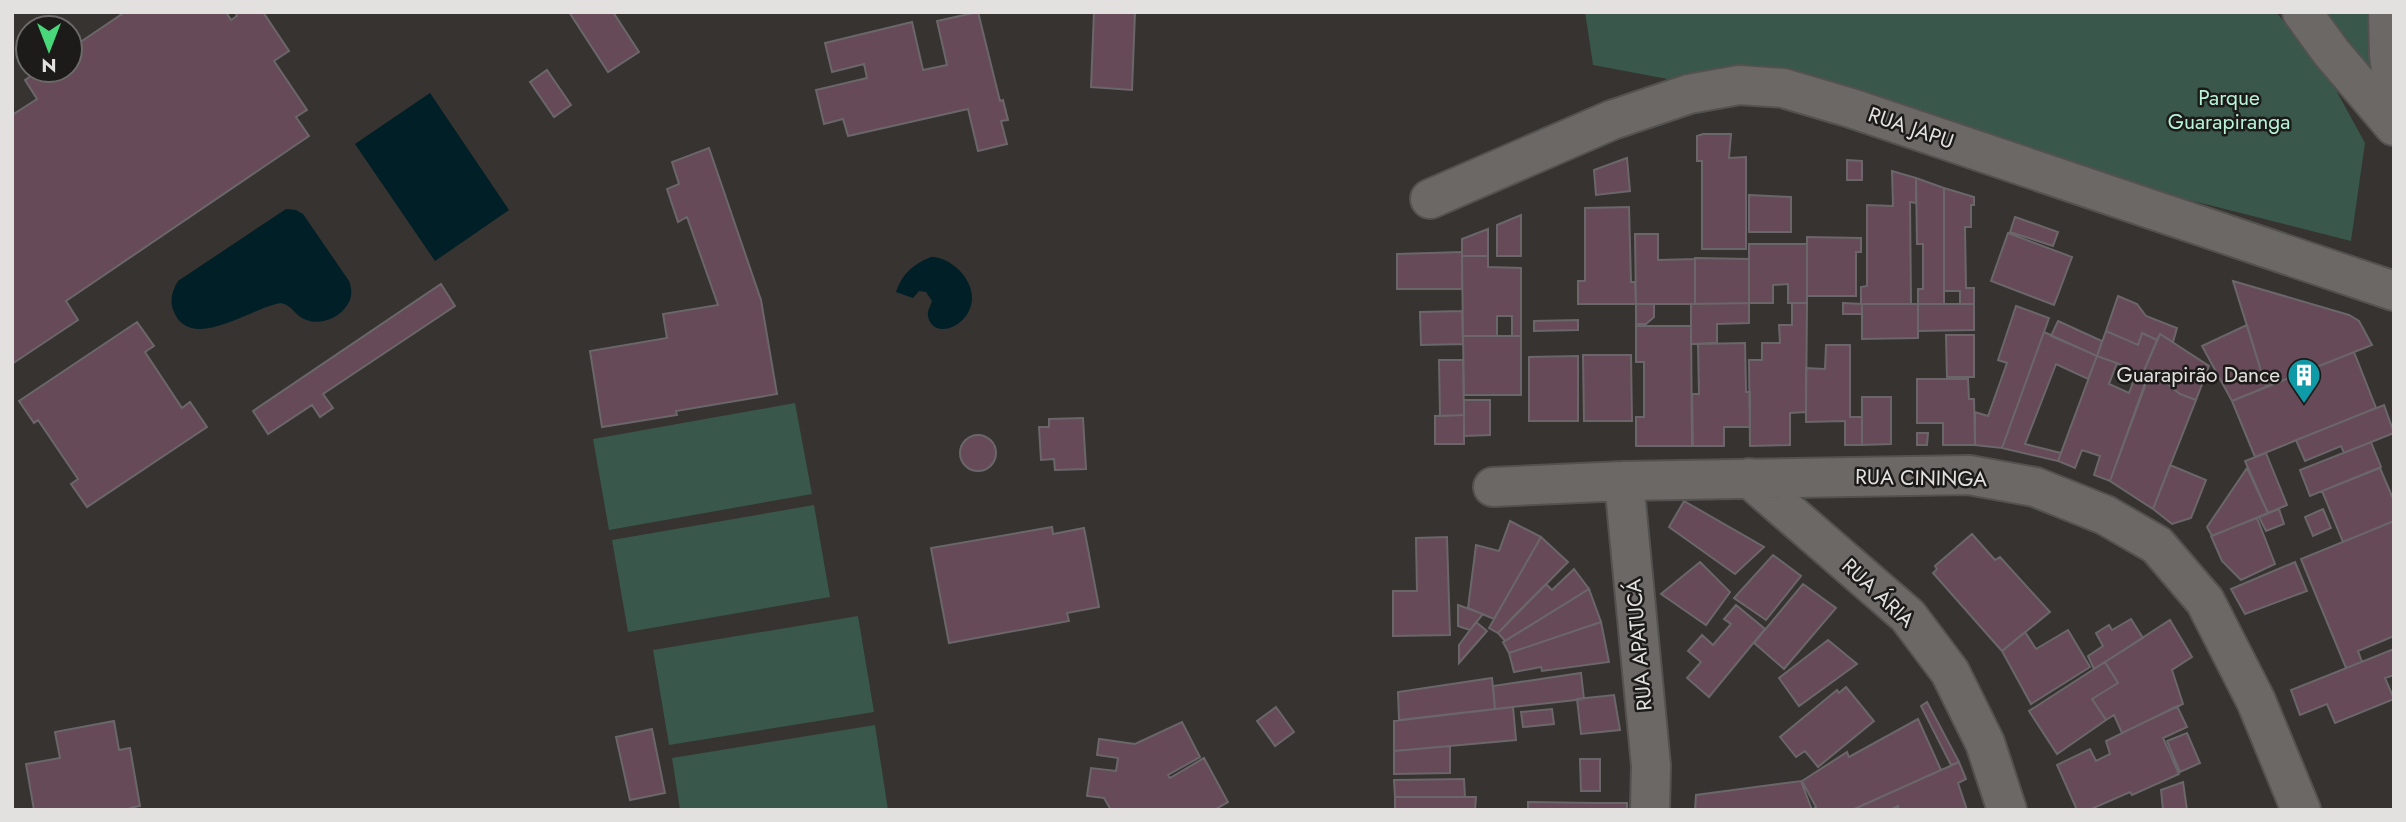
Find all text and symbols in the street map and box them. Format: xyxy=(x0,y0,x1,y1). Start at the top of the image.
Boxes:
north arrow xyxy=(14,14,84,84)
text: N xyxy=(41,52,57,79)
park label: Parque Guarapiranga xyxy=(2168,83,2290,137)
street label: RUA JAPU xyxy=(1864,99,1958,157)
building icon: Guarapirão Dance xyxy=(2285,356,2323,405)
place label: Guarapirão Dance xyxy=(2116,360,2280,390)
street label: RUA CININGA xyxy=(1855,462,1987,494)
street label: RUA ÁRIA xyxy=(1835,551,1921,635)
street label: RUA APATUCÁ xyxy=(1618,578,1660,712)

